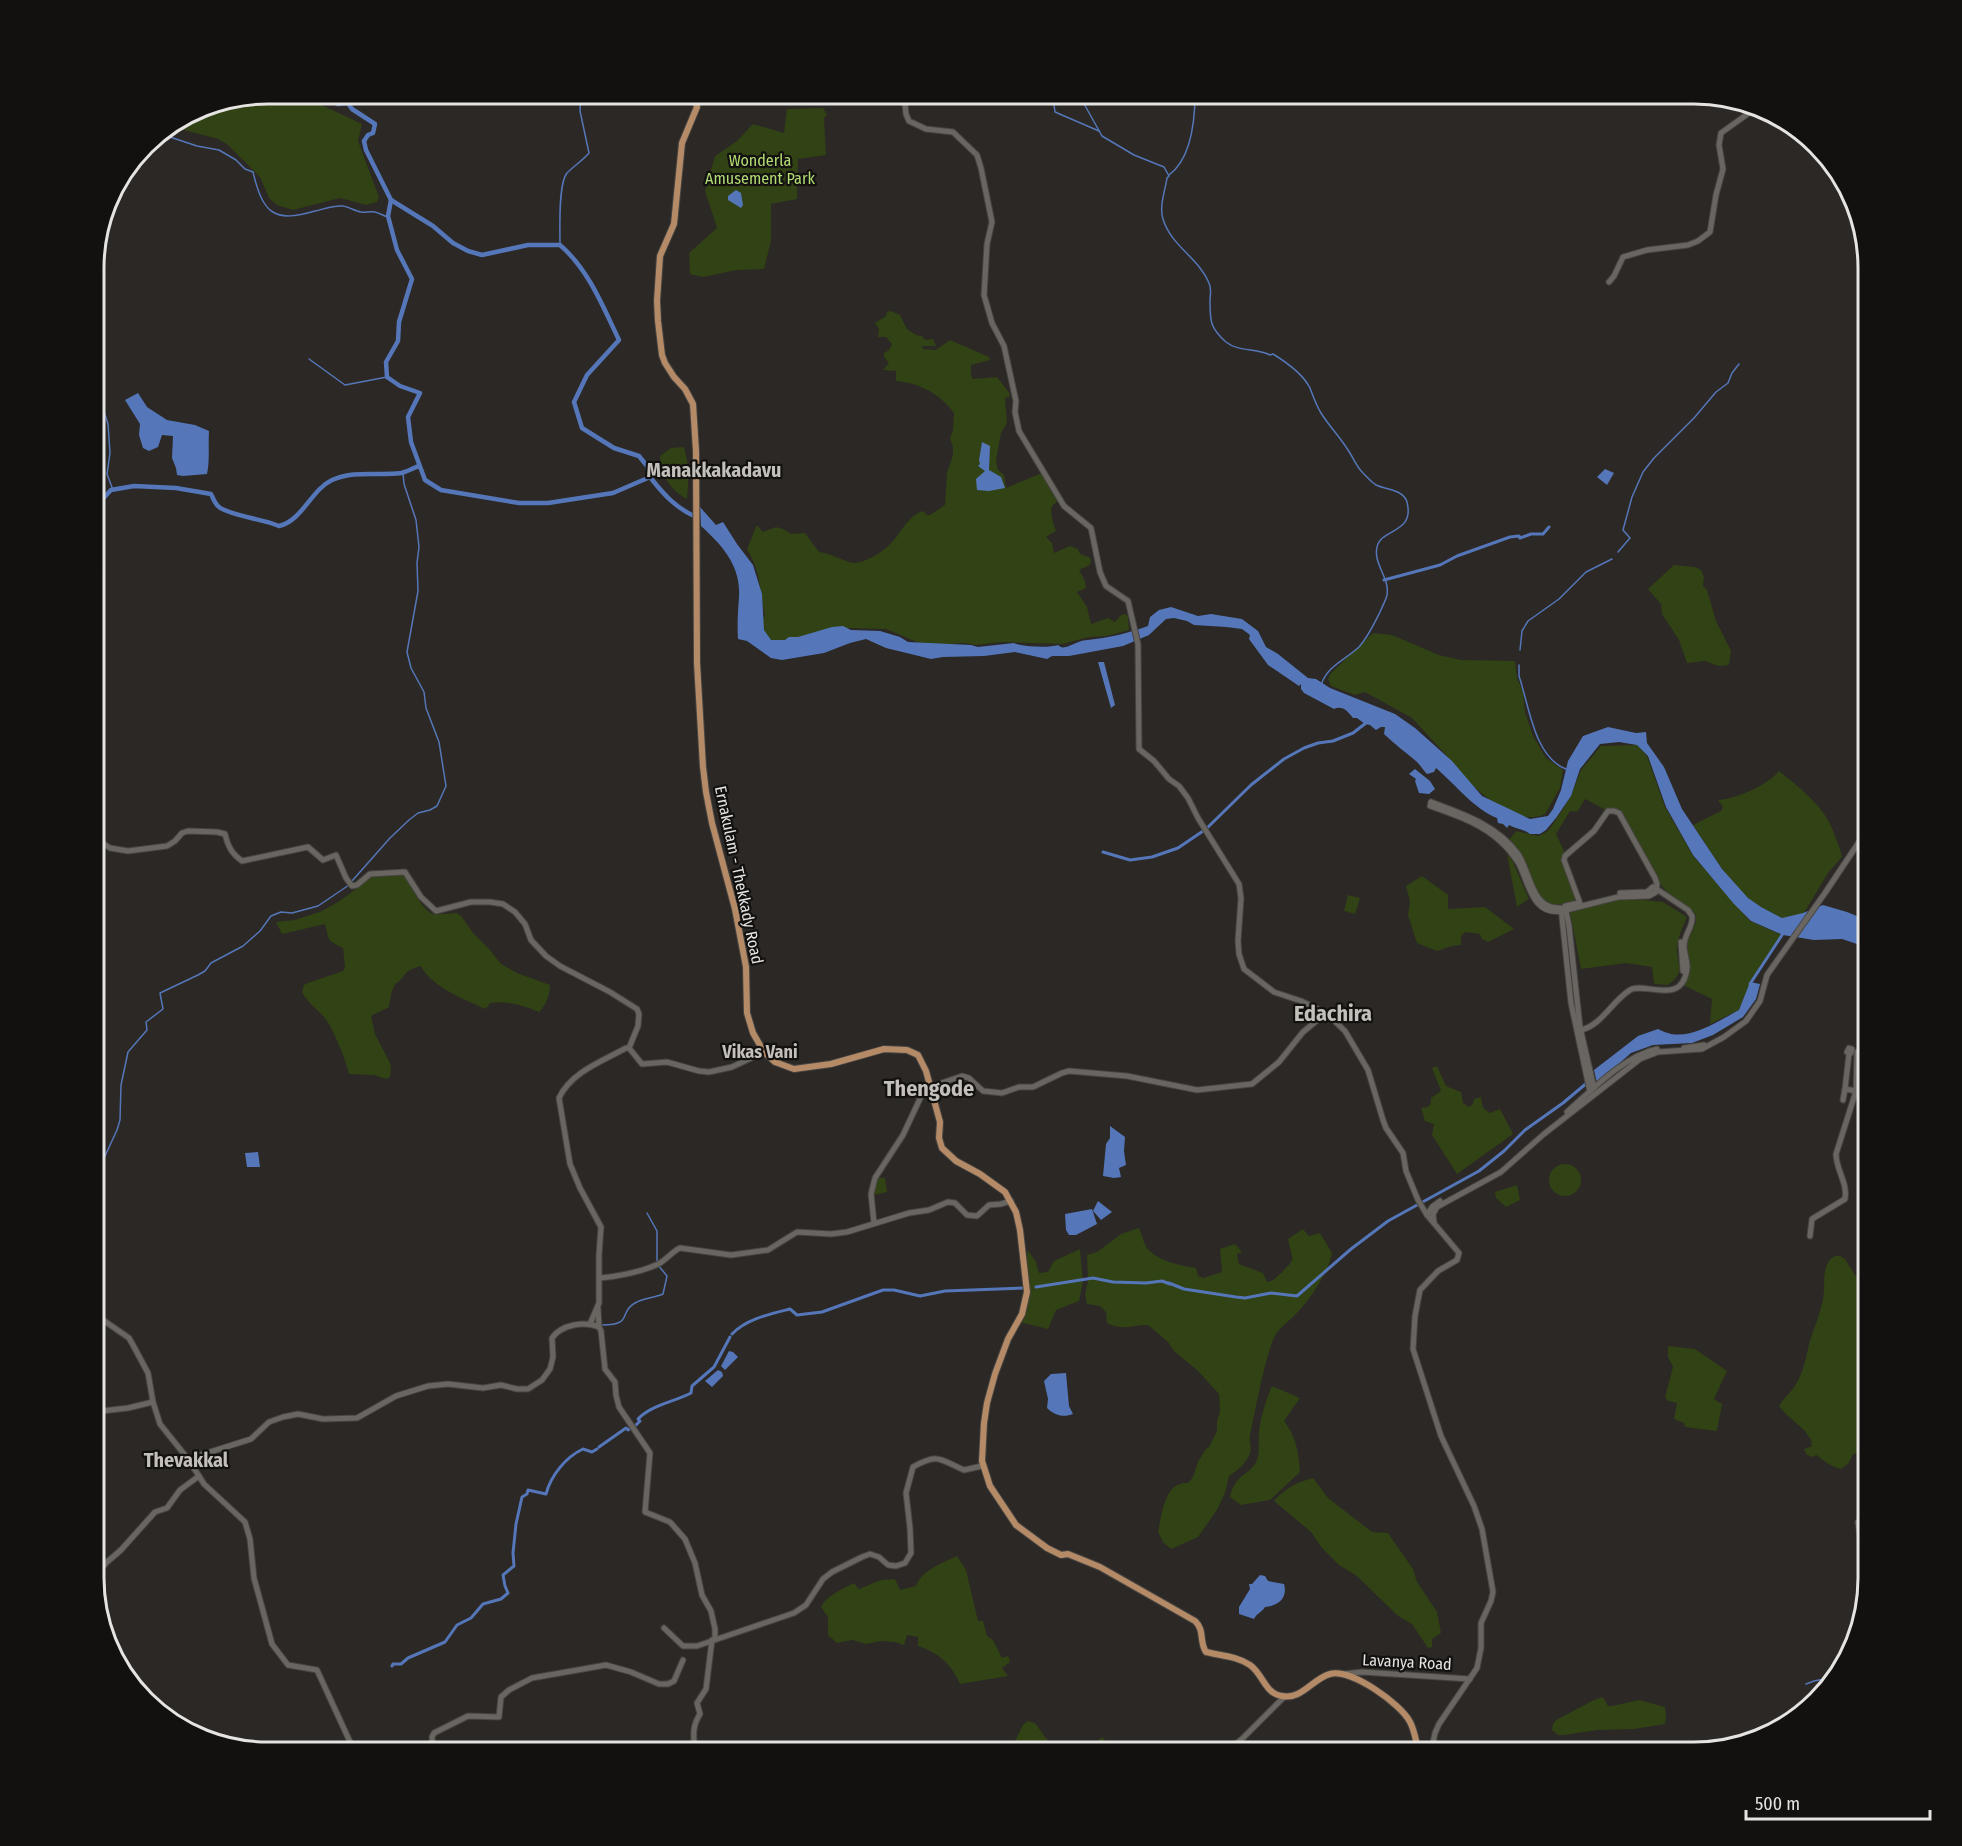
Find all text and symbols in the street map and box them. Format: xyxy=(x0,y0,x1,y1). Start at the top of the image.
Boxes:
park label: Wonderla Amusement Park xyxy=(705,151,815,188)
district label: Manakkakadavu xyxy=(647,458,781,482)
street label: Ernakulam - Thekkady Road xyxy=(711,784,767,966)
district label: Edachira xyxy=(1294,1000,1372,1027)
district label: Vikas Vani xyxy=(721,1041,798,1063)
district label: Thengode xyxy=(884,1075,974,1102)
district label: Thevakkal xyxy=(144,1448,229,1472)
street label: Lavanya Road xyxy=(1362,1650,1452,1674)
scale bar xyxy=(1746,1783,1930,1821)
text: 500 m xyxy=(1755,1793,1800,1815)

